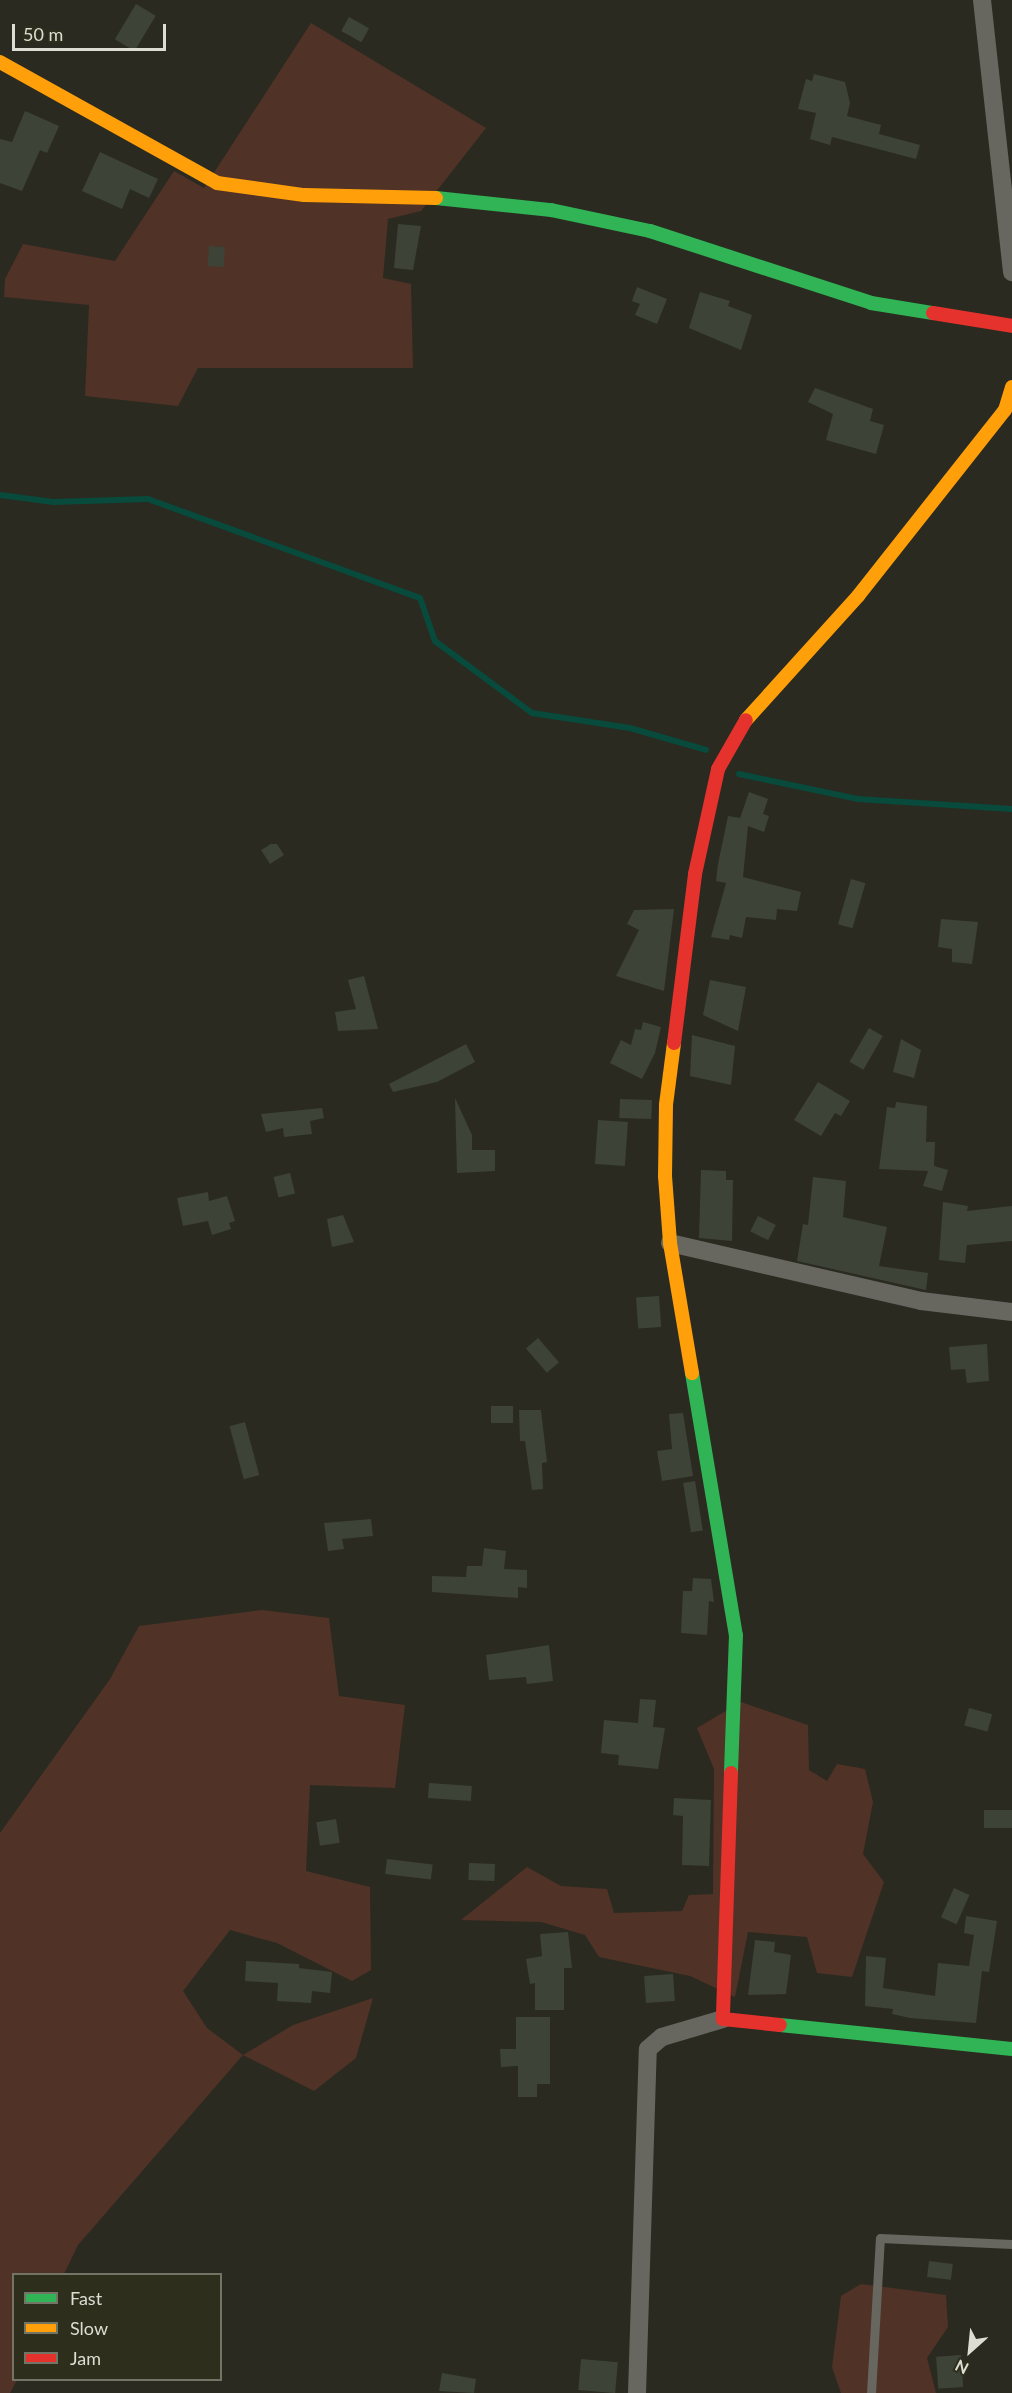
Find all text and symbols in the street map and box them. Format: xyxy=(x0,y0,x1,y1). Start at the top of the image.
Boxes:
scale bar xyxy=(15,12,170,50)
text: 50 m xyxy=(23,23,63,45)
legend xyxy=(12,2273,222,2381)
text: Fast xyxy=(70,2287,102,2309)
text: Slow xyxy=(70,2317,108,2339)
north arrow xyxy=(940,2321,1000,2381)
text: Jam xyxy=(70,2347,101,2369)
text: N xyxy=(952,2356,971,2379)

